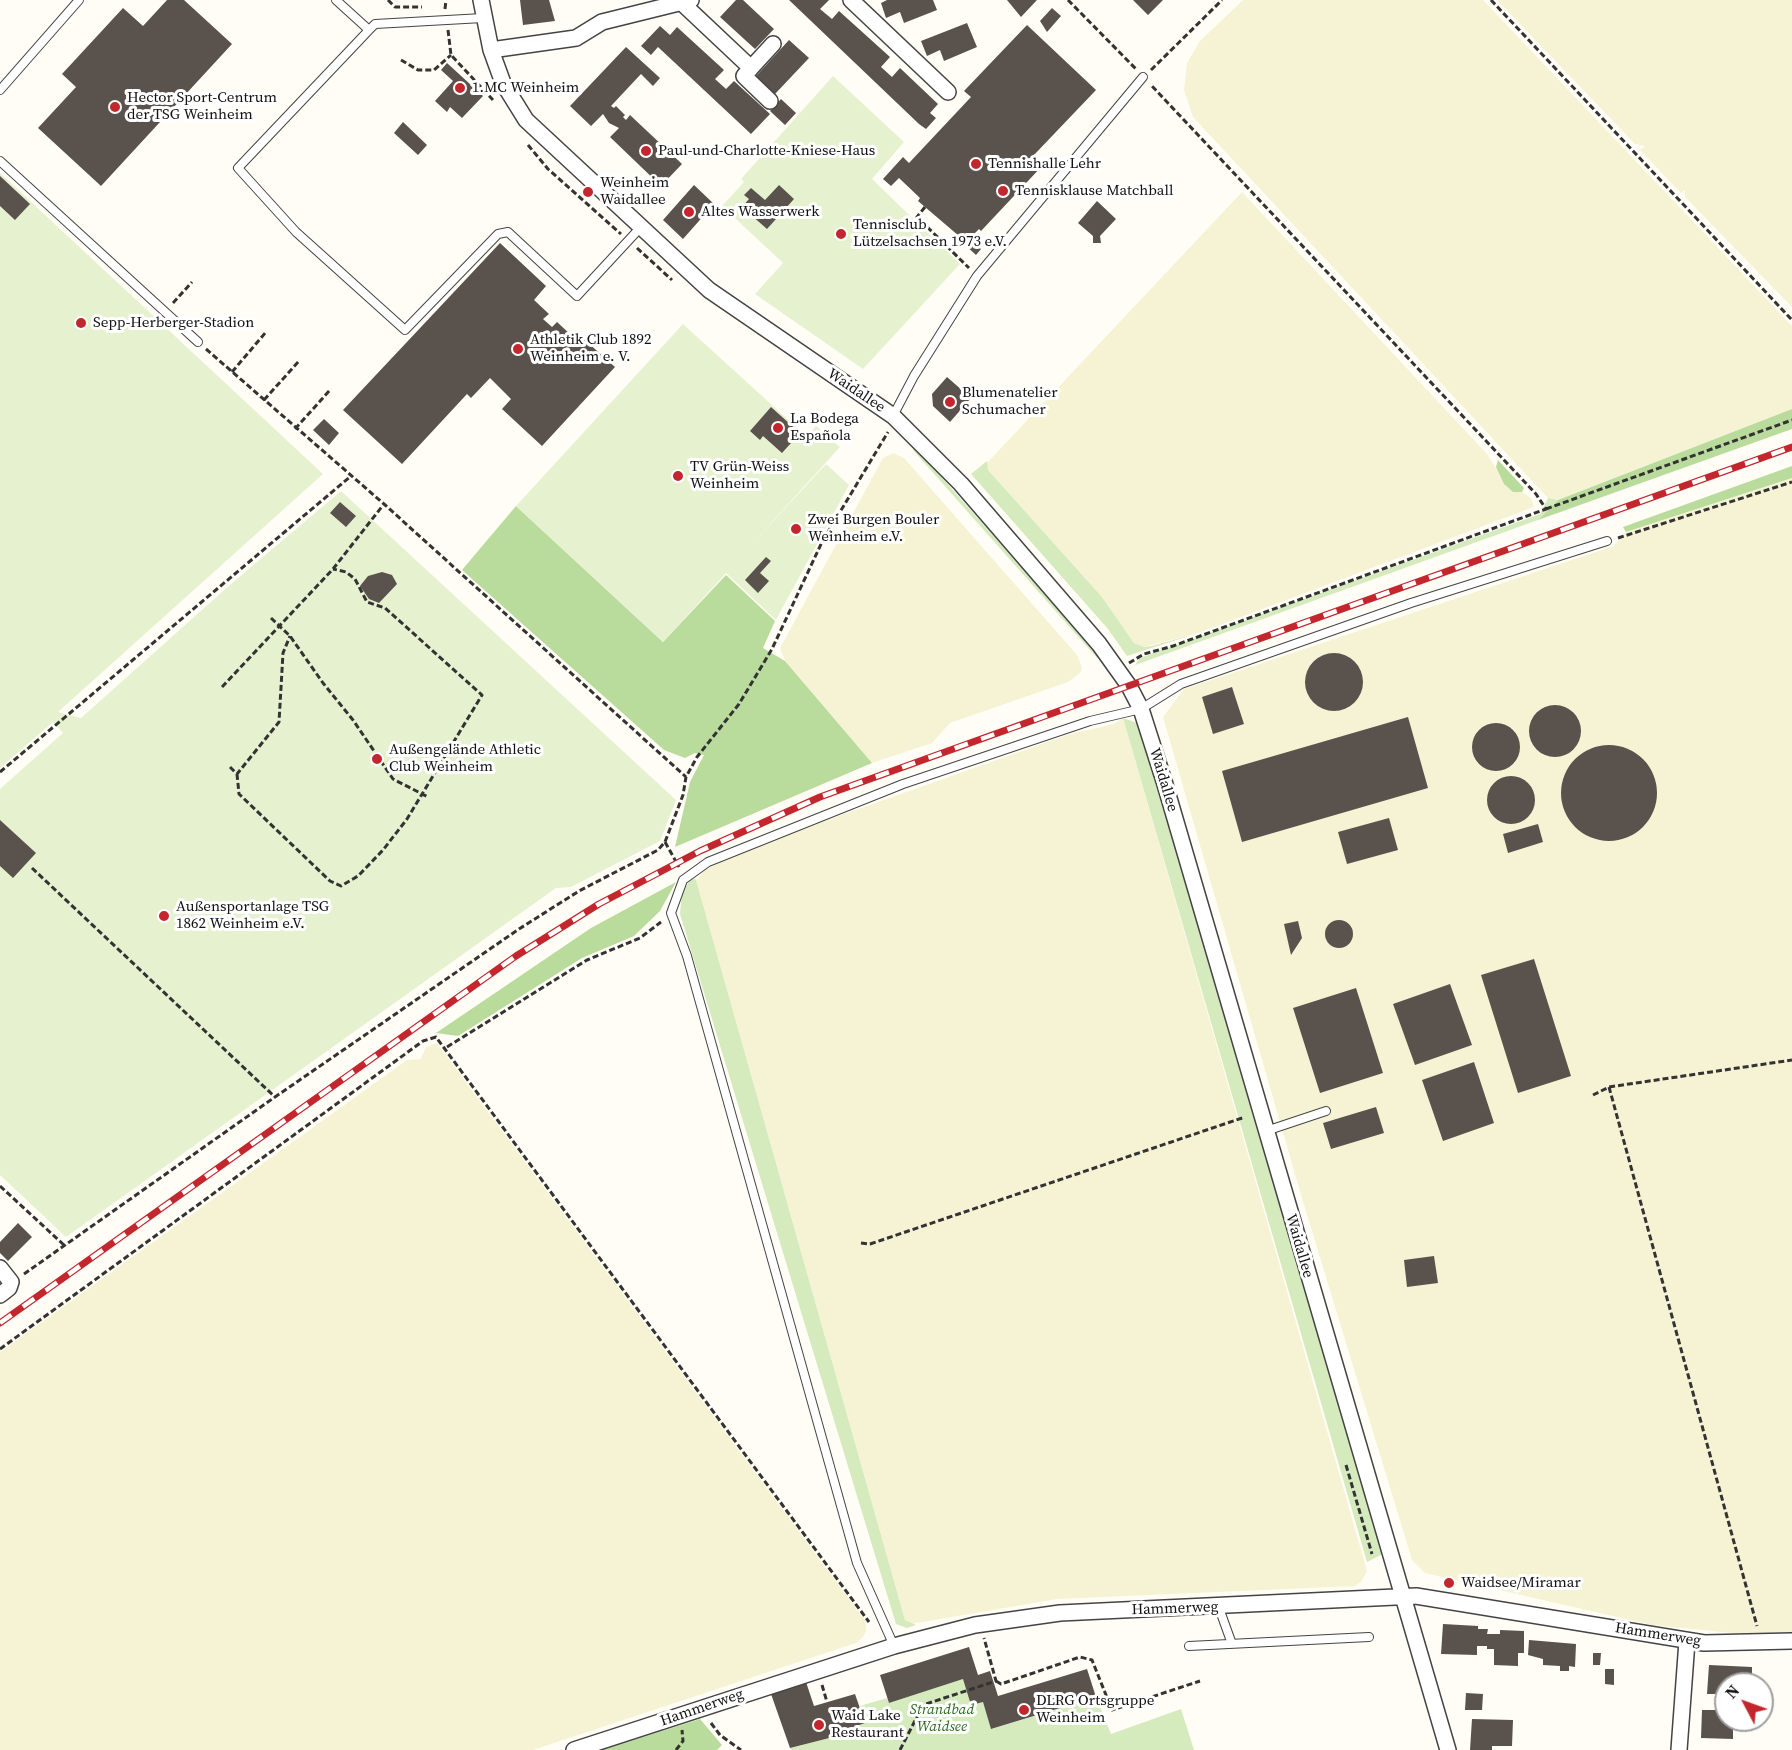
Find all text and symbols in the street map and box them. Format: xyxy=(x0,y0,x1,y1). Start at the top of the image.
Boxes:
place label: 1.MC Weinheim xyxy=(472,79,579,97)
marker: 1.MC Weinheim xyxy=(453,81,467,95)
place label: Hector Sport-Centrum der TSG Weinheim xyxy=(127,89,277,124)
marker: Hector Sport-Centrum der TSG Weinheim xyxy=(108,100,122,114)
place label: Paul-und-Charlotte-Kniese-Haus xyxy=(658,142,875,160)
marker: Paul-und-Charlotte-Kniese-Haus xyxy=(639,144,653,158)
place label: Tennishalle Lehr xyxy=(988,155,1101,173)
marker: Tennishalle Lehr xyxy=(969,157,983,171)
place label: Weinheim Waidallee xyxy=(600,174,669,209)
place label: Tennisklause Matchball xyxy=(1015,182,1173,200)
marker: Tennisklause Matchball xyxy=(996,184,1010,198)
marker: Weinheim Waidallee xyxy=(581,185,595,199)
place label: Altes Wasserwerk xyxy=(701,203,819,221)
marker: Altes Wasserwerk xyxy=(682,205,696,219)
place label: Tennisclub Lützelsachsen 1973 e.V. xyxy=(853,216,1007,251)
marker: Tennisclub Lützelsachsen 1973 e.V. xyxy=(834,227,848,241)
place label: Sepp-Herberger-Stadion xyxy=(93,314,254,332)
marker: Sepp-Herberger-Stadion xyxy=(74,316,88,330)
place label: Athletik Club 1892 Weinheim e. V. xyxy=(530,331,651,366)
marker: Athletik Club 1892 Weinheim e. V. xyxy=(511,342,525,356)
street label: Waidallee xyxy=(824,365,888,417)
place label: Blumenatelier Schumacher xyxy=(962,384,1058,419)
marker: Blumenatelier Schumacher xyxy=(943,395,957,409)
place label: La Bodega Española xyxy=(790,410,859,445)
marker: La Bodega Española xyxy=(771,421,785,435)
place label: TV Grün-Weiss Weinheim xyxy=(690,458,789,493)
marker: TV Grün-Weiss Weinheim xyxy=(671,469,685,483)
place label: Zwei Burgen Bouler Weinheim e.V. xyxy=(808,511,939,546)
marker: Zwei Burgen Bouler Weinheim e.V. xyxy=(789,522,803,536)
place label: Außengelände Athletic Club Weinheim xyxy=(389,741,541,776)
street label: Waidallee xyxy=(1145,746,1181,814)
marker: Außengelände Athletic Club Weinheim xyxy=(370,752,384,766)
place label: Außensportanlage TSG 1862 Weinheim e.V. xyxy=(176,898,329,933)
marker: Außensportanlage TSG 1862 Weinheim e.V. xyxy=(157,909,171,923)
street label: Waidallee xyxy=(1281,1212,1317,1280)
place label: Waidsee/Miramar xyxy=(1461,1574,1581,1592)
marker: Waidsee/Miramar xyxy=(1442,1576,1456,1590)
street label: Hammerweg xyxy=(1131,1598,1219,1620)
street label: Hammerweg xyxy=(1614,1619,1702,1651)
north arrow xyxy=(1714,1672,1774,1732)
text: N xyxy=(1720,1680,1744,1703)
street label: Hammerweg xyxy=(658,1685,746,1731)
place label: DLRG Ortsgruppe Weinheim xyxy=(1036,1692,1154,1727)
park label: Strandbad Waidsee xyxy=(910,1701,974,1736)
marker: DLRG Ortsgruppe Weinheim xyxy=(1017,1703,1031,1717)
place label: Waid Lake Restaurant xyxy=(831,1707,904,1742)
marker: Waid Lake Restaurant xyxy=(812,1718,826,1732)

